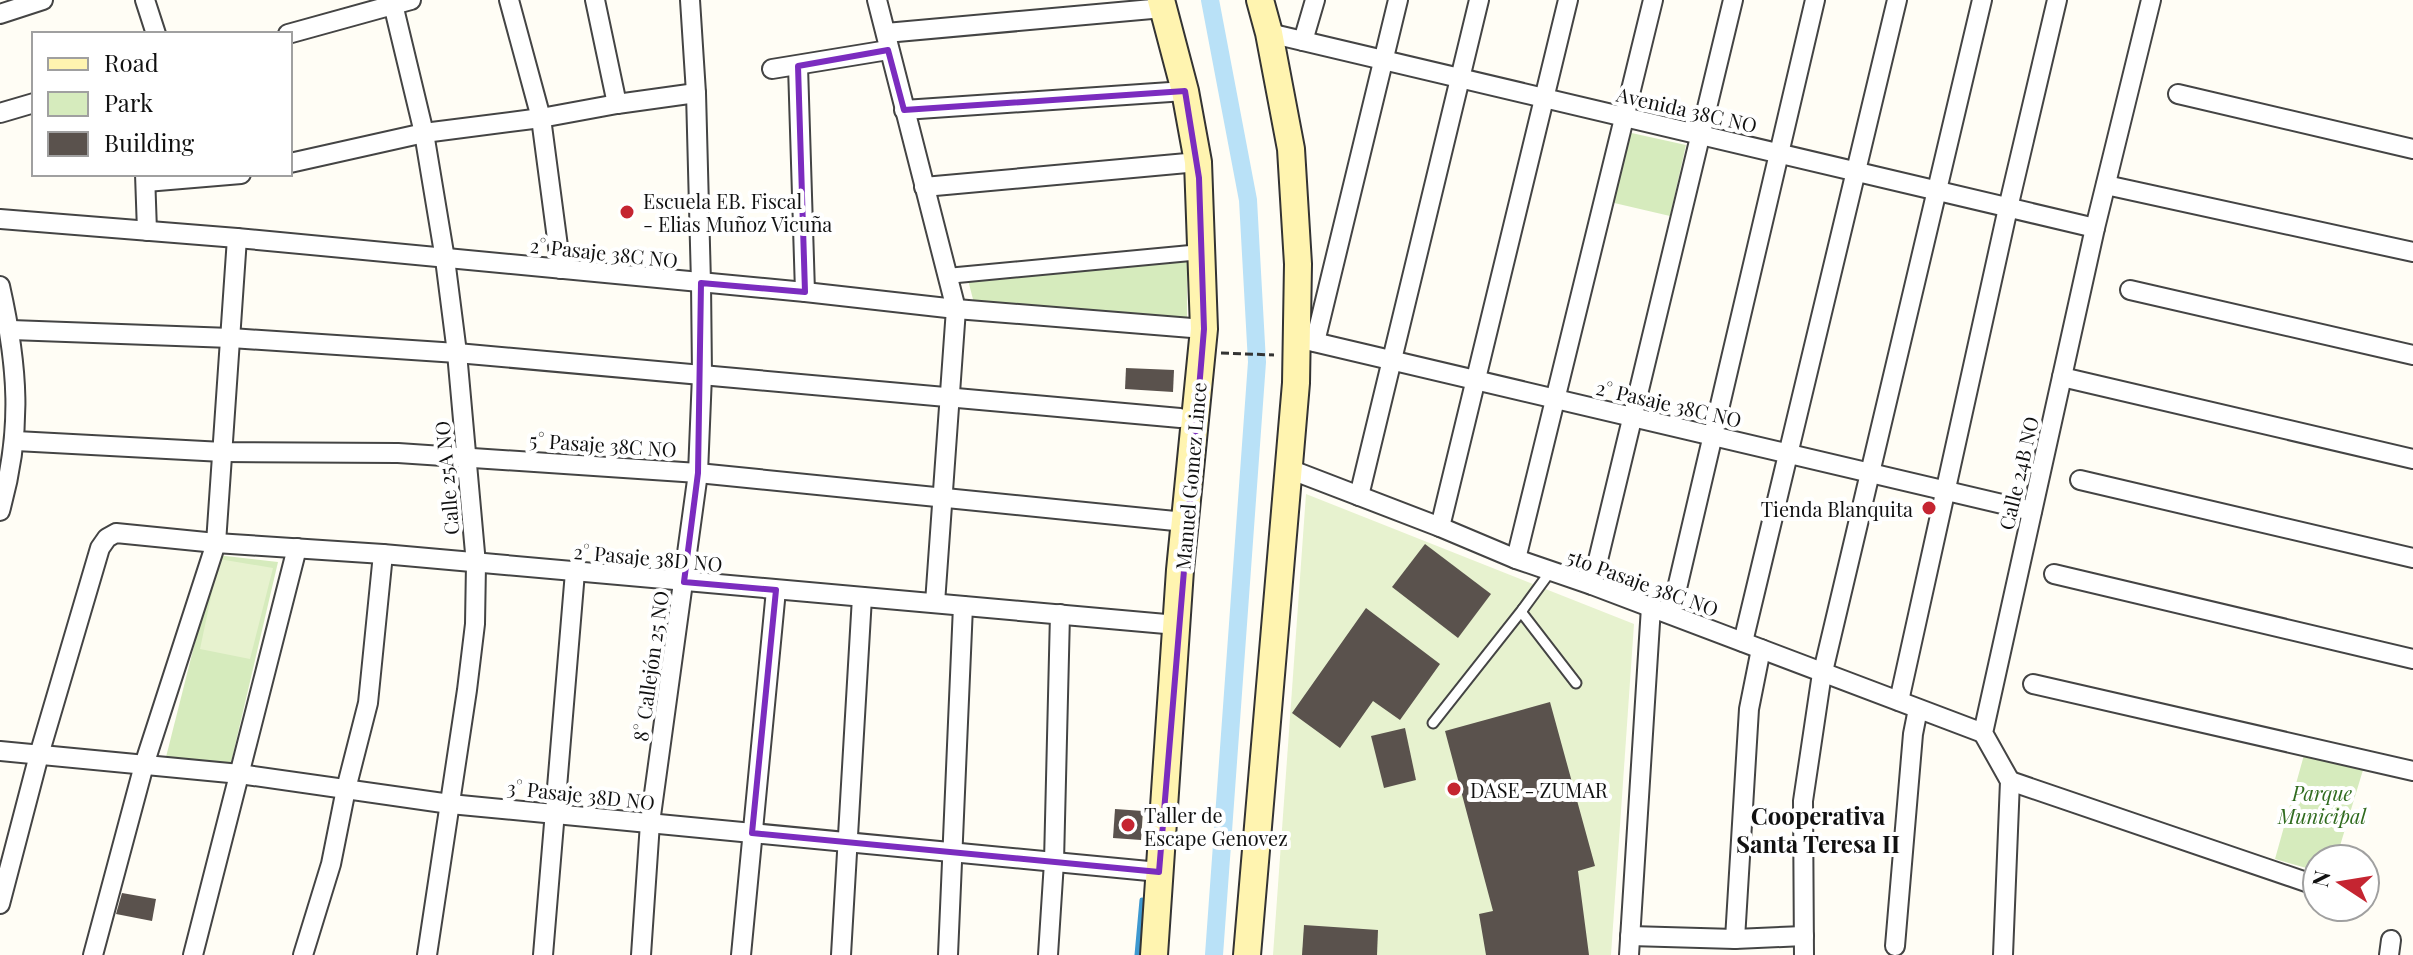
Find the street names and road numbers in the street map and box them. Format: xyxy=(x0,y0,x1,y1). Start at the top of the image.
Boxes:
street label: Avenida 38C NO xyxy=(1613,79,1760,138)
street label: 2° Pasaje 38C NO xyxy=(529,231,679,273)
street label: 2° Pasaje 38C NO xyxy=(1594,373,1744,433)
street label: Manuel Gomez Lince xyxy=(1168,381,1212,571)
street label: Calle 24B NO xyxy=(1992,414,2044,532)
street label: Calle 25A NO xyxy=(428,420,464,536)
street label: 5° Pasaje 38C NO xyxy=(528,425,678,463)
street label: 2° Pasaje 38D NO xyxy=(572,537,724,577)
street label: 5to Pasaje 38C NO xyxy=(1564,542,1722,622)
street label: 8° Callejón 25 NO xyxy=(626,589,674,743)
street label: 3° Pasaje 38D NO xyxy=(506,773,656,815)

